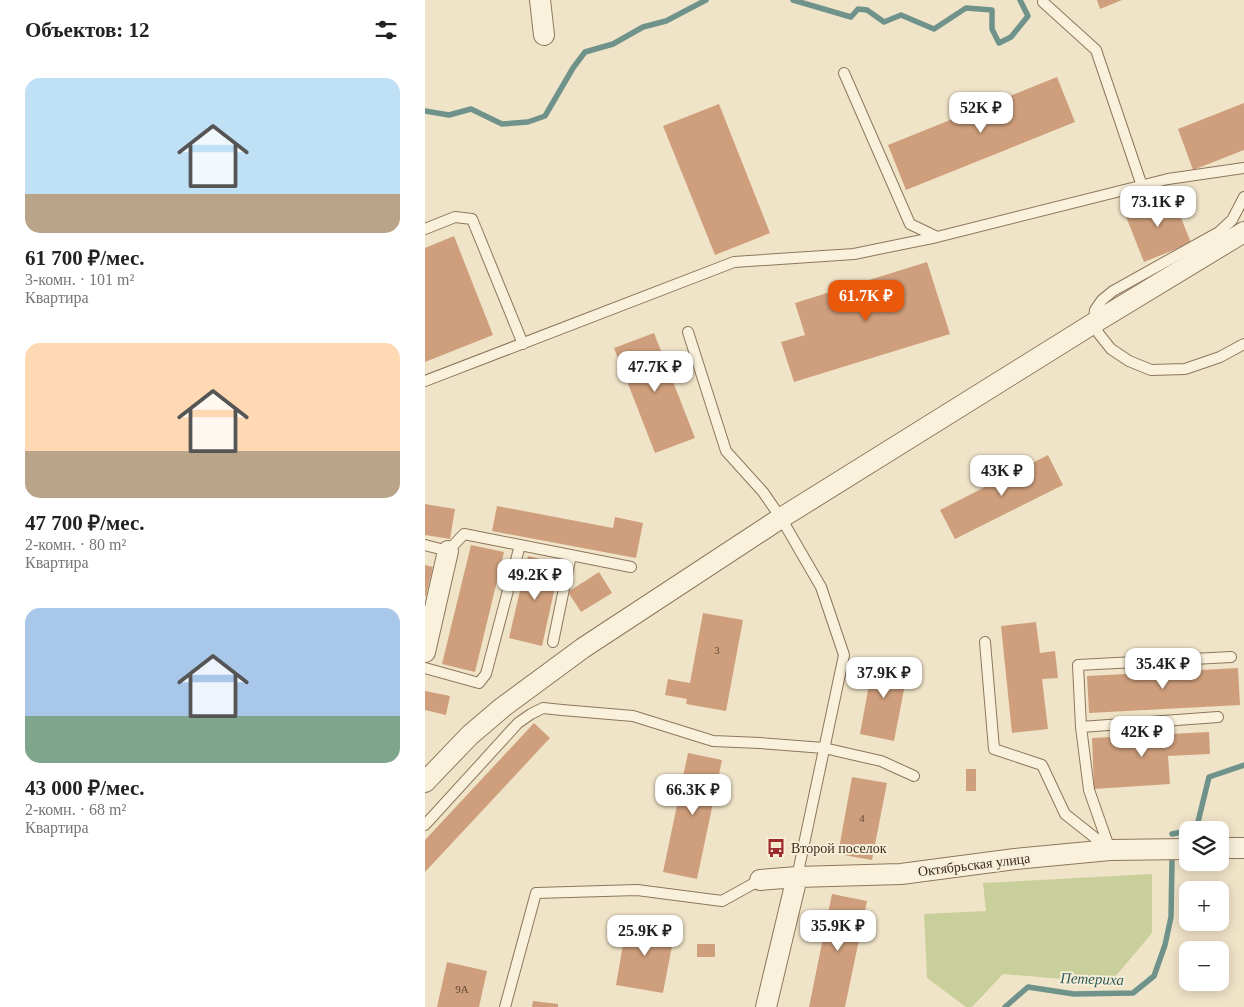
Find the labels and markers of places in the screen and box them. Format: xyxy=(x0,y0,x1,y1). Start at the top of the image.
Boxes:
pin: 52K ₽ xyxy=(946,92,1016,134)
pin: 73.1K ₽ xyxy=(1112,186,1204,228)
pin: 61.7K ₽ xyxy=(820,280,912,322)
pin: 47.7K ₽ xyxy=(609,350,701,393)
pin: 43K ₽ xyxy=(967,454,1037,497)
pin: 49.2K ₽ xyxy=(489,558,581,601)
pin: 35.4K ₽ xyxy=(1117,648,1209,690)
pin: 37.9K ₽ xyxy=(838,656,930,699)
pin: 42K ₽ xyxy=(1107,716,1177,758)
pin: 66.3K ₽ xyxy=(647,774,739,816)
bus stop icon: Второй поселок xyxy=(765,837,787,859)
place label: Второй поселок xyxy=(791,841,887,856)
pin: 35.9K ₽ xyxy=(792,910,884,952)
pin: 25.9K ₽ xyxy=(599,914,691,957)

